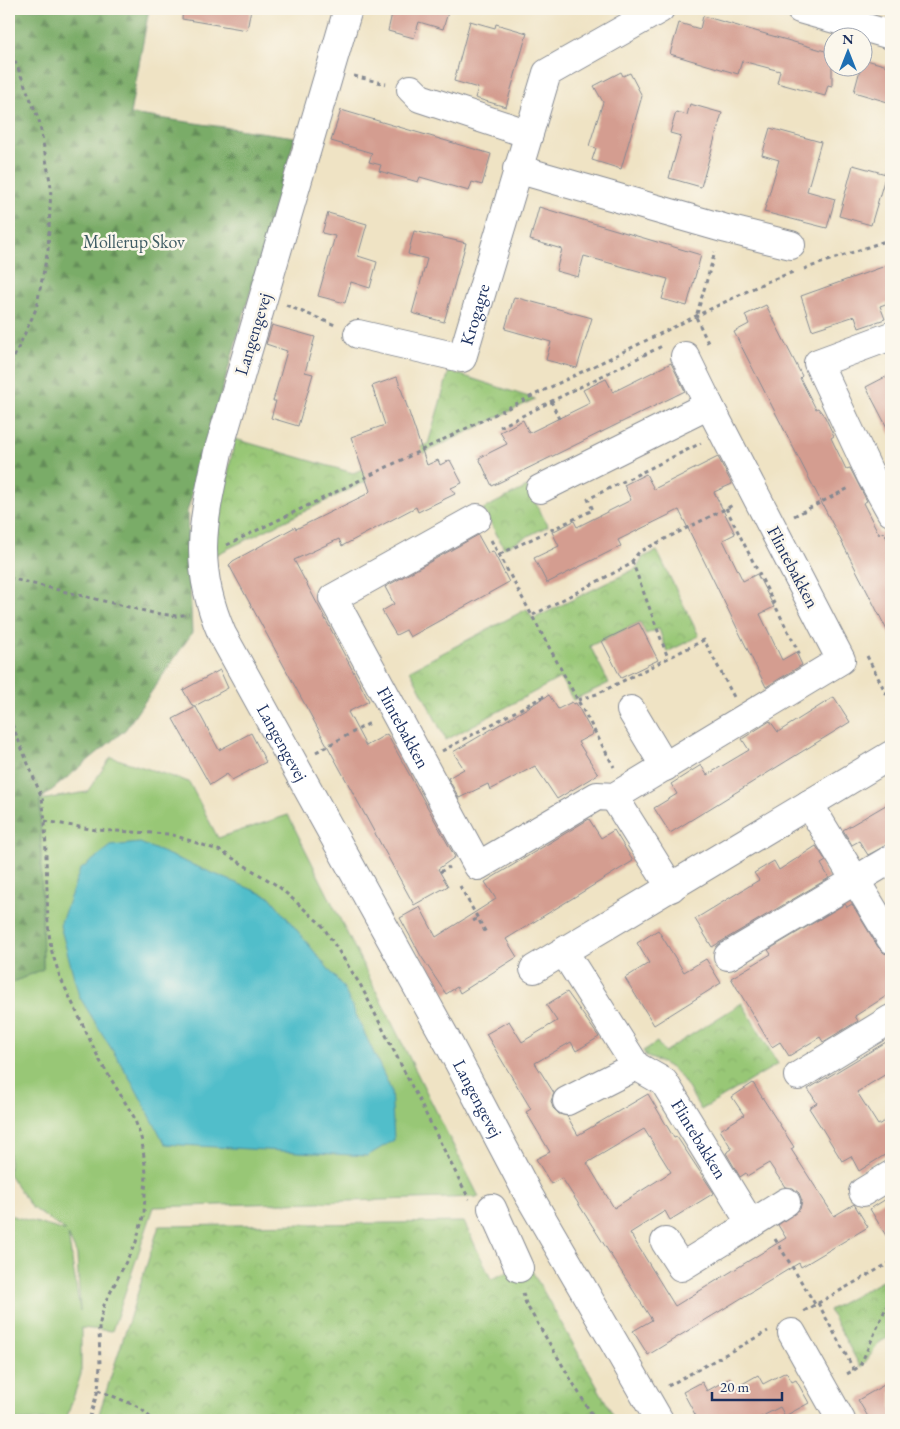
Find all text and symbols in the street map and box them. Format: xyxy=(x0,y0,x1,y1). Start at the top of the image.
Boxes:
north arrow xyxy=(822,28,872,78)
text: N xyxy=(842,30,854,48)
park label: Mollerup Skov xyxy=(83,230,185,253)
street label: Krogagre xyxy=(454,281,494,348)
street label: Langengevej xyxy=(229,290,276,378)
street label: Flintebakken xyxy=(762,522,825,612)
street label: Flintebakken xyxy=(372,682,435,773)
street label: Langengevej xyxy=(252,700,313,785)
street label: Langengevej xyxy=(448,1055,508,1141)
street label: Flintebakken xyxy=(666,1095,733,1183)
scale bar xyxy=(712,1369,782,1401)
text: 20 m xyxy=(720,1377,749,1396)

